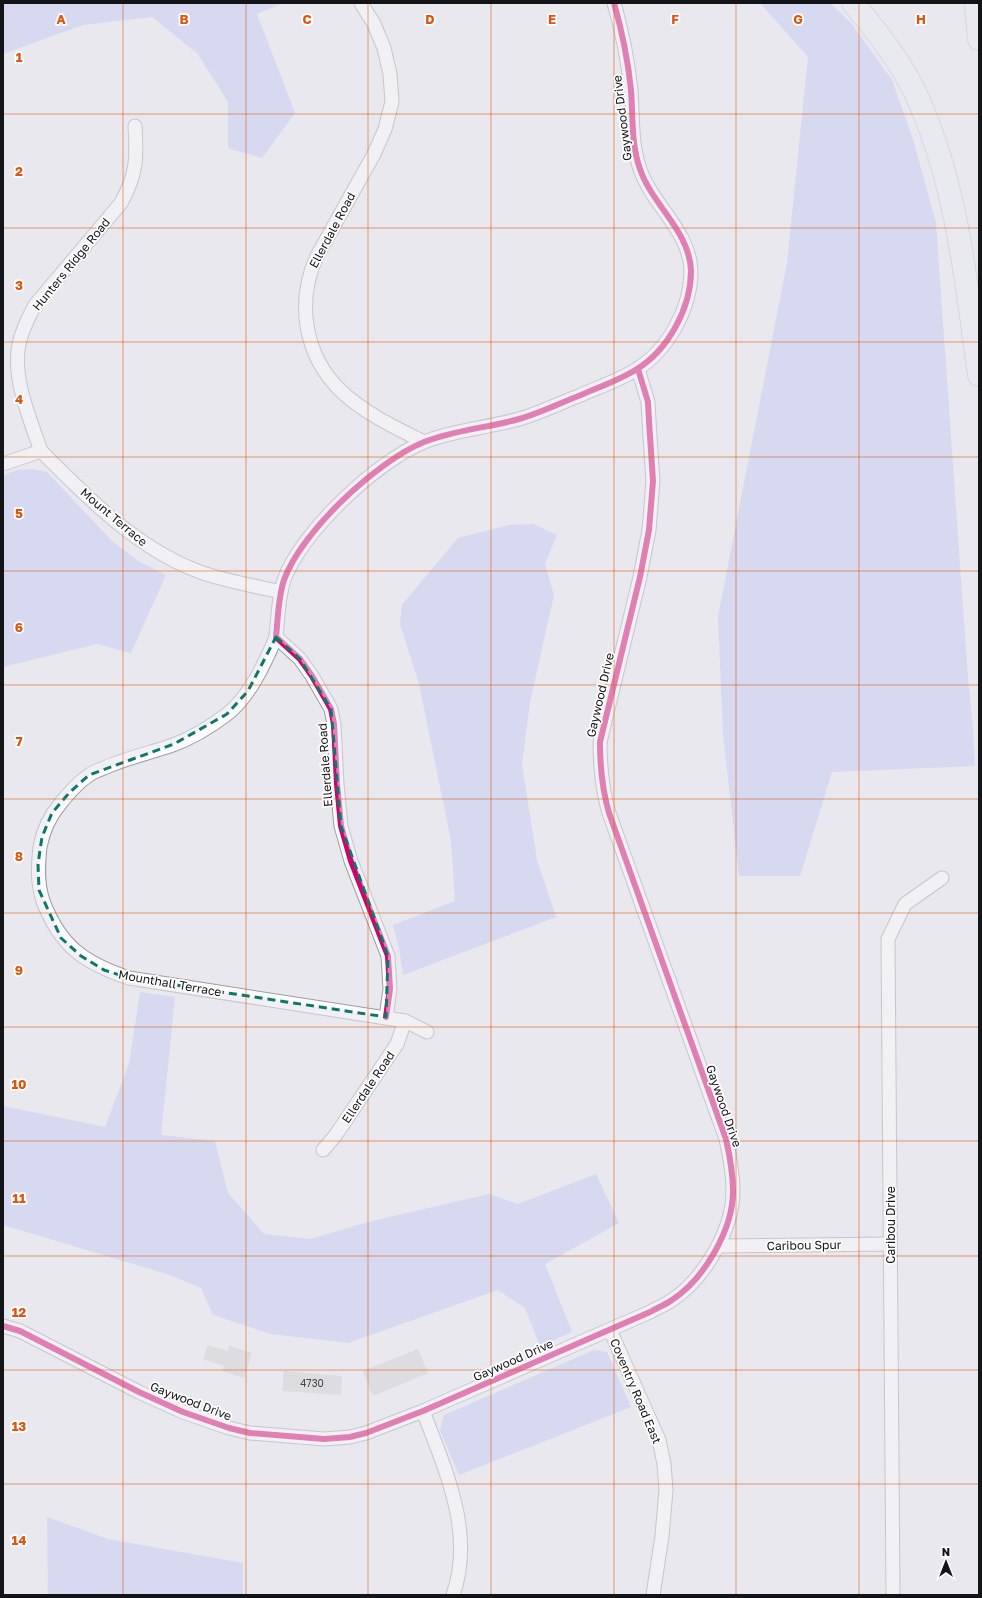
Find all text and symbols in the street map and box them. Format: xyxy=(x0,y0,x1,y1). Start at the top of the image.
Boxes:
text: A xyxy=(56,11,66,27)
text: B xyxy=(179,11,189,27)
text: C xyxy=(302,11,312,27)
text: D xyxy=(425,11,435,27)
text: E xyxy=(548,11,556,27)
text: F xyxy=(671,11,679,27)
text: G xyxy=(793,11,803,27)
text: H xyxy=(916,11,926,27)
text: 1 xyxy=(16,49,23,65)
street label: Gaywood Drive xyxy=(609,74,635,162)
text: 2 xyxy=(15,163,23,179)
street label: Ellerdale Road xyxy=(306,190,358,270)
street label: Hunters Ridge Road xyxy=(29,215,113,313)
text: 3 xyxy=(15,277,23,293)
text: 4 xyxy=(15,391,23,407)
street label: Mount Terrace xyxy=(78,485,151,549)
text: 5 xyxy=(15,505,23,521)
text: 6 xyxy=(15,619,23,635)
street label: Gaywood Drive xyxy=(583,651,617,739)
street label: Ellerdale Road xyxy=(315,723,335,807)
text: 7 xyxy=(15,733,23,749)
text: 8 xyxy=(15,848,23,864)
text: 9 xyxy=(15,962,23,978)
street label: Mounthall Terrace xyxy=(117,967,223,999)
street label: Ellerdale Road xyxy=(338,1048,398,1126)
street label: Gaywood Drive xyxy=(703,1063,745,1149)
text: 10 xyxy=(11,1076,27,1092)
street label: Caribou Drive xyxy=(883,1186,898,1264)
text: 11 xyxy=(12,1190,26,1206)
street label: Caribou Spur xyxy=(767,1237,842,1253)
text: 12 xyxy=(12,1304,26,1320)
street label: Gaywood Drive xyxy=(471,1336,555,1384)
street label: Coventry Road East xyxy=(607,1336,665,1446)
house number: 4730 xyxy=(300,1377,324,1389)
street label: Gaywood Drive xyxy=(148,1379,234,1423)
text: 13 xyxy=(12,1418,26,1434)
text: 14 xyxy=(12,1532,26,1548)
north arrow xyxy=(926,1542,966,1582)
text: N xyxy=(942,1545,950,1558)

